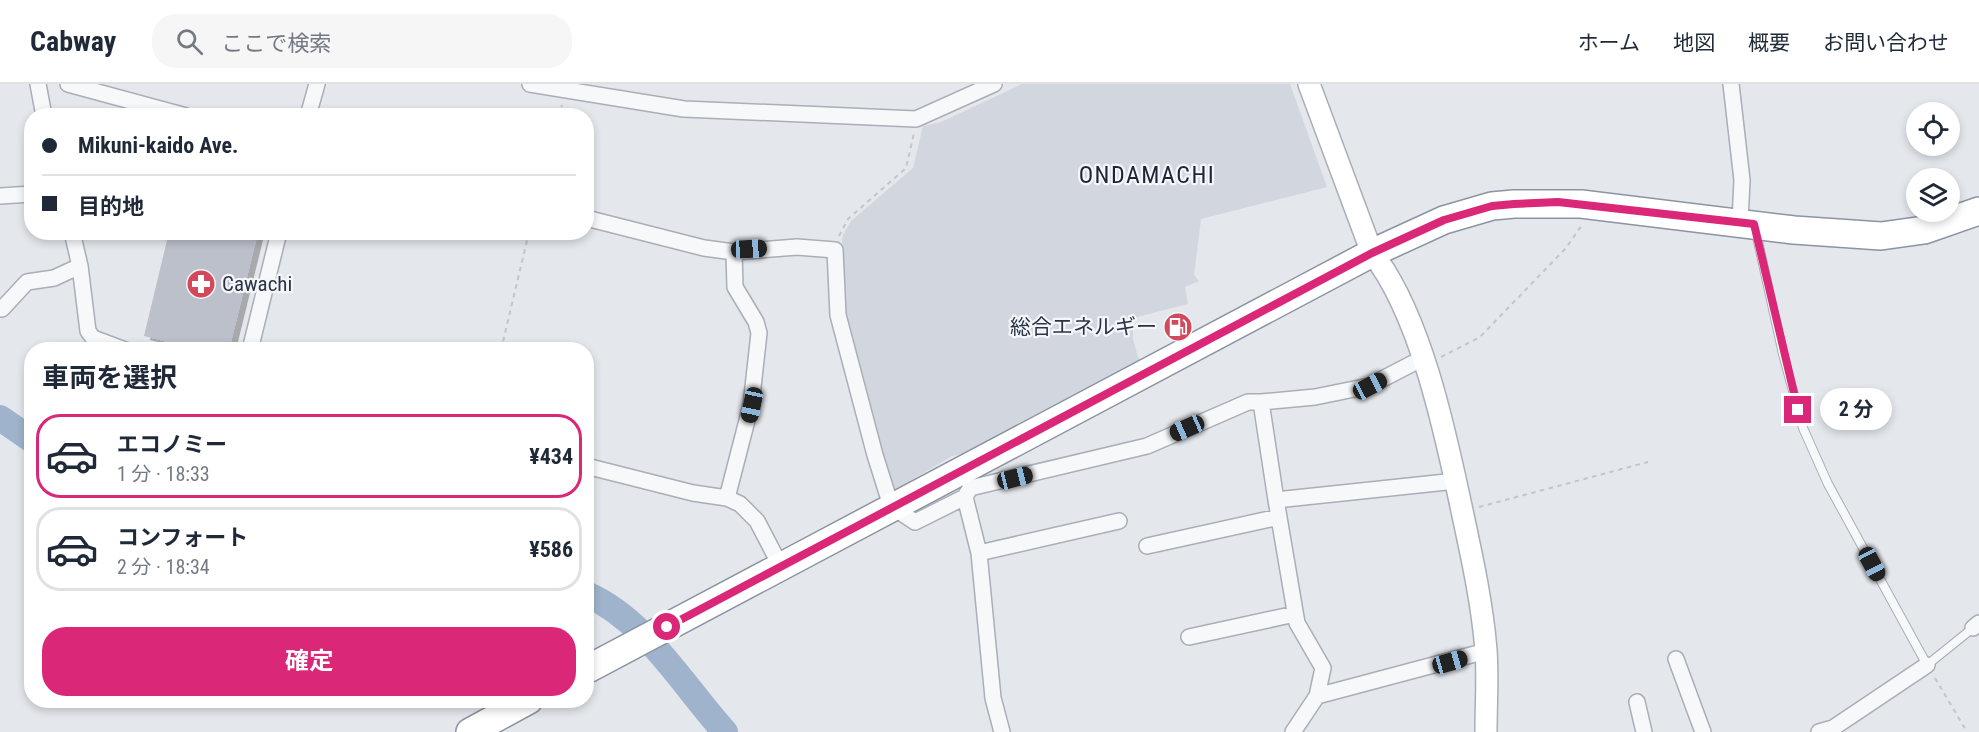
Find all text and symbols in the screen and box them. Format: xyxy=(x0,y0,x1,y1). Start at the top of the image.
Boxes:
search box xyxy=(152,14,572,68)
text: Cabway xyxy=(30,25,116,58)
icon: search xyxy=(173,25,206,58)
text: ここで検索 xyxy=(221,31,331,56)
text: ホーム xyxy=(1578,31,1640,55)
text: 地図 xyxy=(1673,31,1715,55)
text: 概要 xyxy=(1748,31,1790,55)
text: お問い合わせ xyxy=(1823,31,1949,55)
map controls xyxy=(1906,102,1960,222)
button: locate xyxy=(1906,102,1960,156)
text: Mikuni-kaido Ave. xyxy=(78,133,238,158)
district label: ONDAMACHI xyxy=(1079,161,1215,189)
button: layers xyxy=(1906,168,1960,222)
text: 目的地 xyxy=(78,194,144,219)
car xyxy=(731,239,767,259)
pharmacy icon: Cawachi xyxy=(185,268,217,300)
place label: Cawachi xyxy=(222,272,292,296)
fuel station icon: 総合エネルギー xyxy=(1162,311,1194,343)
place label: 総合エネルギー xyxy=(1010,315,1157,339)
text: 車両を選択 xyxy=(42,362,177,394)
car xyxy=(1350,370,1390,402)
car xyxy=(739,386,765,424)
callout: 2 分 xyxy=(1819,389,1891,431)
route end xyxy=(1784,396,1811,423)
text: 2 分 xyxy=(1839,397,1873,421)
car xyxy=(1167,412,1207,444)
icon: car xyxy=(45,429,99,483)
text: エコノミー xyxy=(117,432,227,457)
text: ¥434 xyxy=(529,444,573,469)
text: 1 分 · 18:33 xyxy=(117,462,210,486)
car xyxy=(995,465,1035,491)
icon: car xyxy=(45,522,99,576)
text: コンフォート xyxy=(117,525,248,550)
text: ¥586 xyxy=(529,537,573,562)
car xyxy=(1856,544,1888,584)
text: 2 分 · 18:34 xyxy=(117,555,210,579)
route start xyxy=(653,613,680,640)
button: 確定 xyxy=(42,627,576,696)
car xyxy=(1430,648,1470,676)

